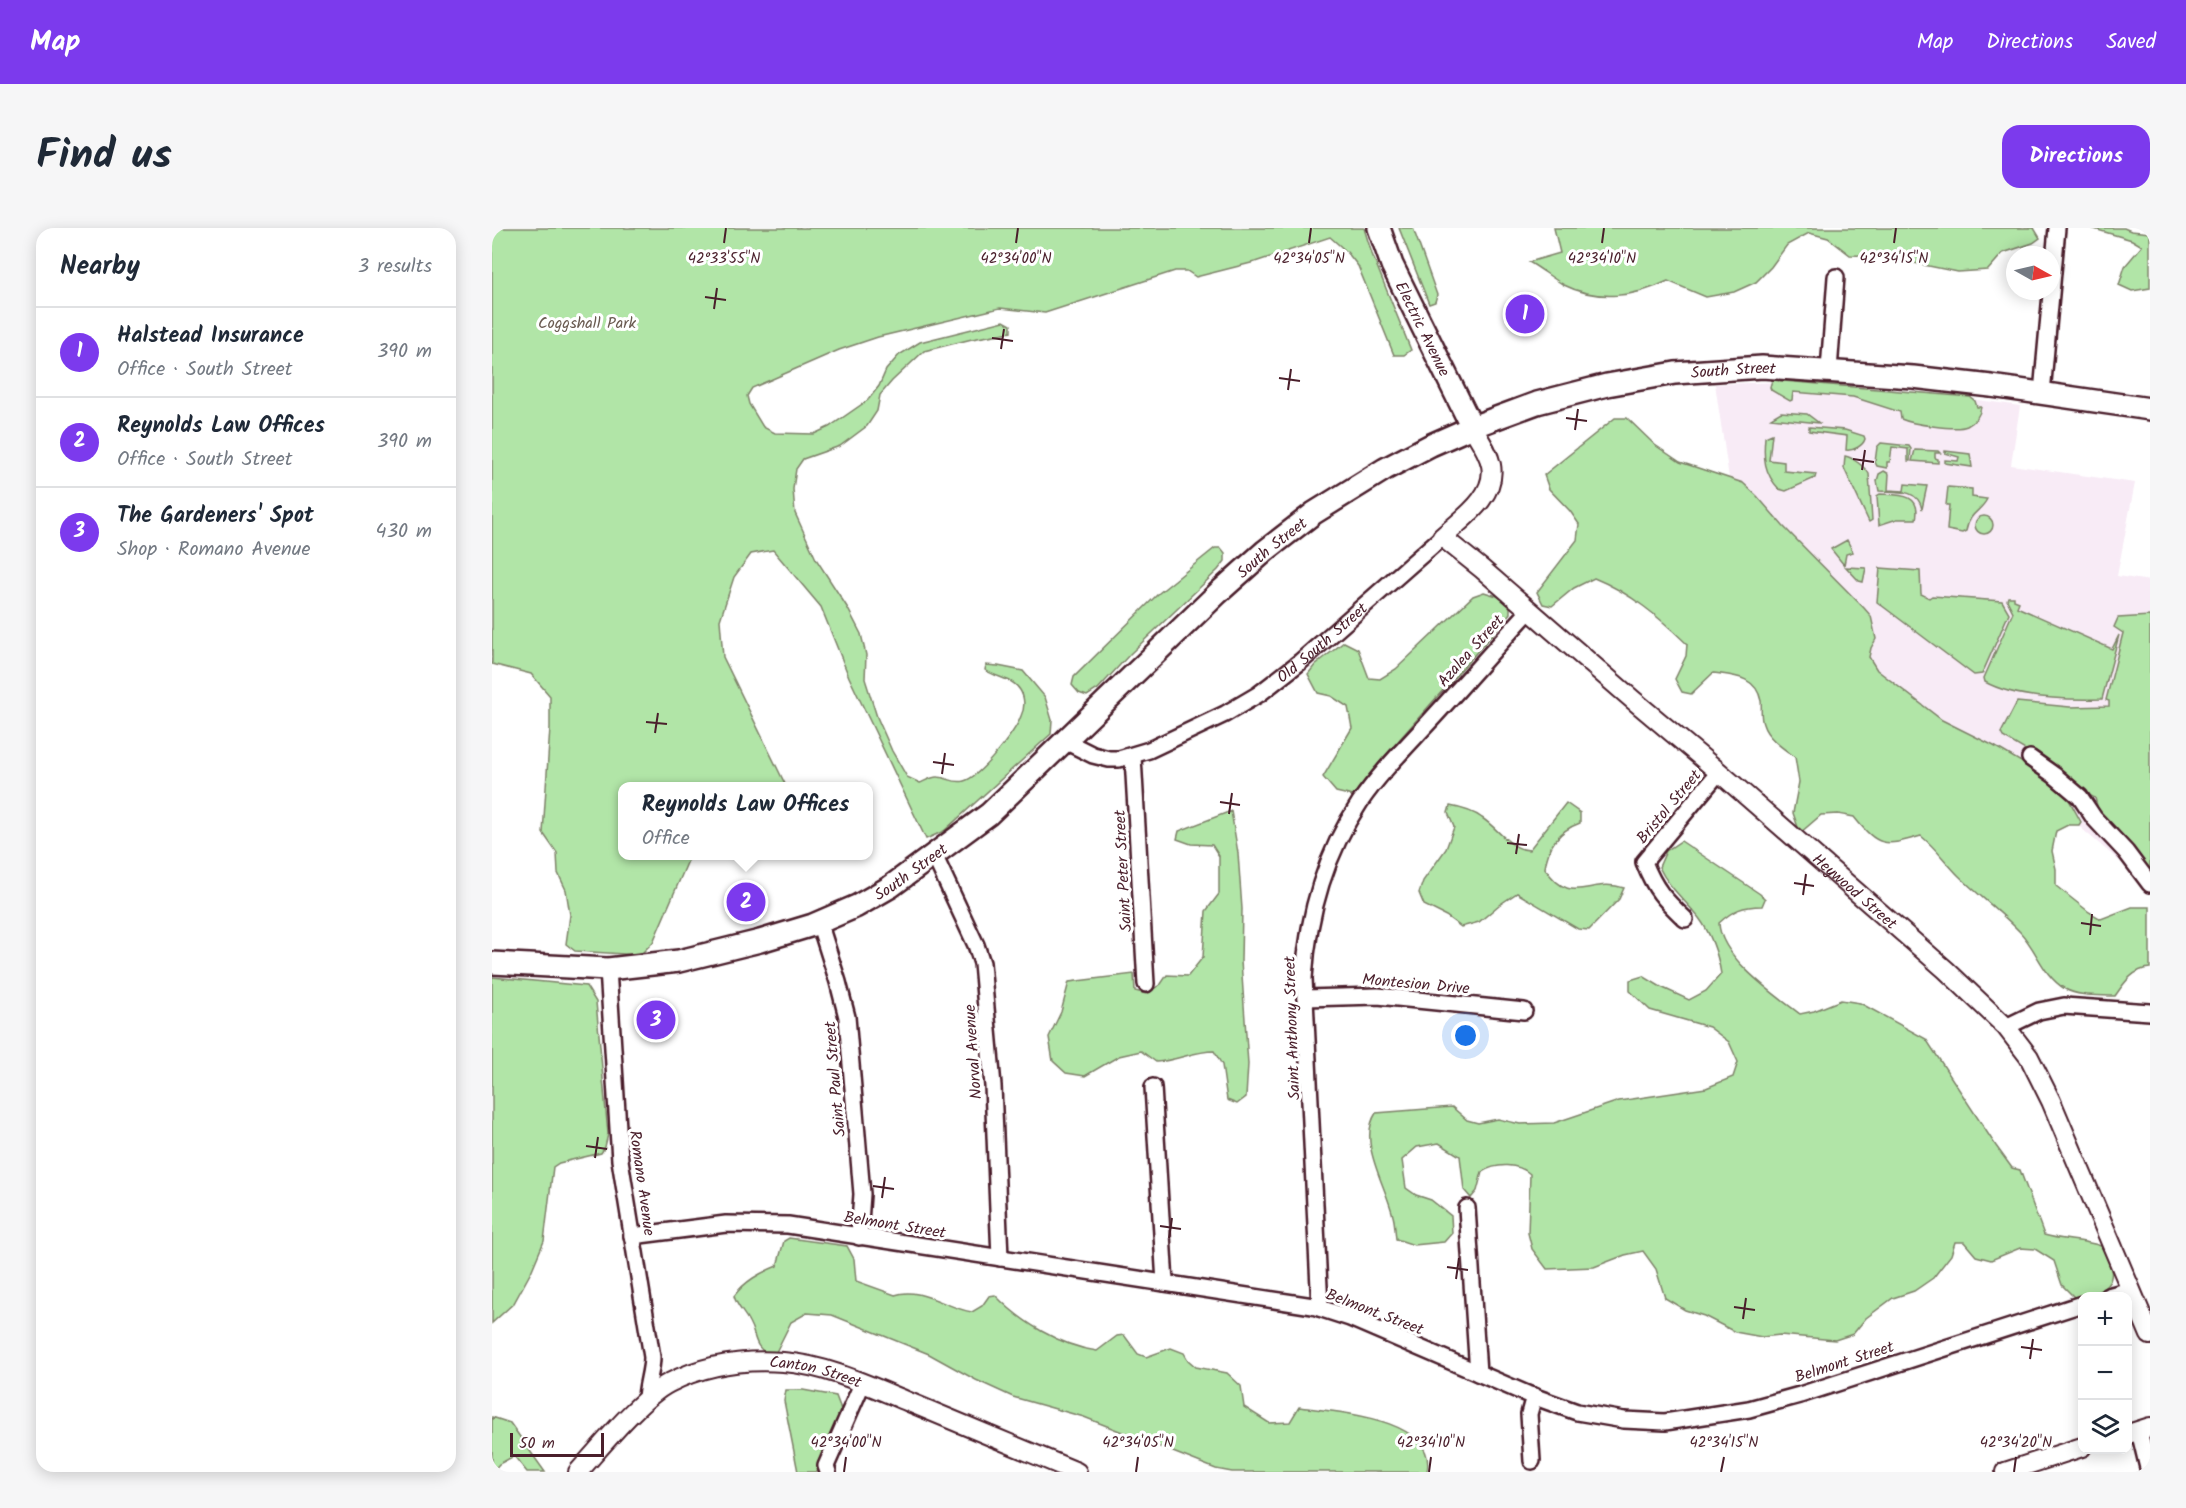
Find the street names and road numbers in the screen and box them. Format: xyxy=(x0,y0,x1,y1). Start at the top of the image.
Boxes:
street label: Electric Avenue xyxy=(1388,277,1456,381)
street label: South Street xyxy=(1690,356,1777,386)
street label: South Street xyxy=(1231,511,1314,585)
street label: Old South Street xyxy=(1272,596,1374,690)
street label: Azalea Street xyxy=(1432,609,1511,693)
street label: Bristol Street xyxy=(1630,764,1708,850)
street label: Saint Peter Street xyxy=(1108,808,1139,933)
street label: South Street xyxy=(870,837,954,908)
street label: Heywood Street xyxy=(1806,848,1903,937)
street label: Saint Anthony Street xyxy=(1277,955,1308,1100)
street label: Montesion Drive xyxy=(1361,967,1471,1002)
street label: Norval Avenue xyxy=(958,1004,989,1100)
street label: Saint Paul Street xyxy=(818,1019,853,1138)
street label: Romano Avenue xyxy=(622,1129,661,1238)
street label: Belmont Street xyxy=(842,1205,948,1246)
street label: Belmont Street xyxy=(1322,1282,1428,1343)
street label: Belmont Street xyxy=(1792,1334,1898,1390)
street label: Canton Street xyxy=(769,1350,866,1396)

